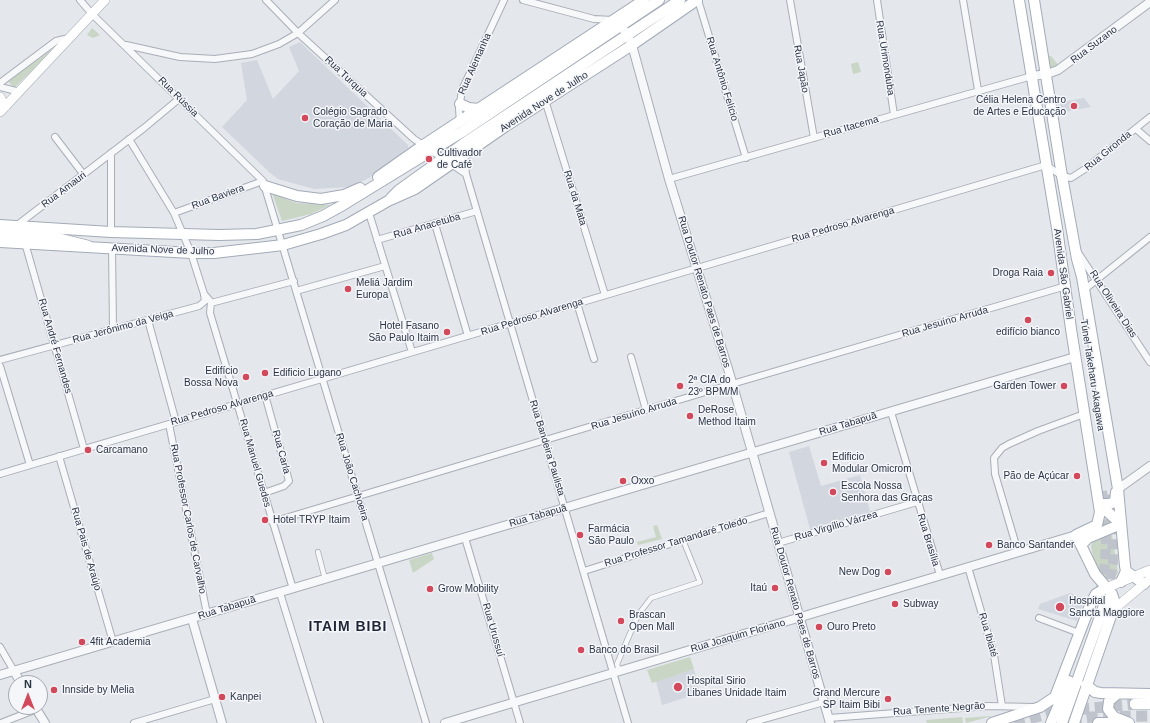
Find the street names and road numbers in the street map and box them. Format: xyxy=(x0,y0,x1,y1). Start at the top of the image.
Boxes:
street label: Rua Urimonduba xyxy=(873,20,897,96)
street label: Rua Suzano xyxy=(1068,24,1120,66)
street label: Rua Alemanha xyxy=(456,31,494,97)
street label: Rua Antônio Felício xyxy=(704,36,740,122)
street label: Rua Japão xyxy=(791,44,811,94)
street label: Rua Turquia xyxy=(322,54,370,100)
street label: Avenida Nove de Julho xyxy=(498,69,590,135)
street label: Rua Rússia xyxy=(155,74,201,120)
street label: Rua Itacema xyxy=(822,113,880,141)
street label: Rua Gironda xyxy=(1082,128,1134,174)
street label: Rua Amauri xyxy=(39,169,89,211)
street label: Rua da Mata xyxy=(561,169,589,227)
street label: Rua Baviera xyxy=(190,182,246,212)
street label: Rua Pedroso Alvarenga xyxy=(790,205,896,245)
street label: Rua Anacetuba xyxy=(392,211,462,241)
street label: Rua Doutor Renato Paes de Barros xyxy=(675,215,733,369)
street label: Avenida São Gabriel xyxy=(1051,228,1075,320)
street label: Avenida Nove de Julho xyxy=(111,242,215,258)
street label: Rua Oliveira Dias xyxy=(1087,268,1139,340)
street label: Rua Pedroso Alvarenga xyxy=(479,296,585,338)
street label: Rua André Fernandes xyxy=(36,297,74,395)
street label: Rua Jesuíno Arruda xyxy=(901,304,989,340)
street label: Rua Jerônimo da Veiga xyxy=(71,308,175,346)
street label: Túnel Takeharu Akagawa xyxy=(1077,318,1107,432)
street label: Rua Pedroso Alvarenga xyxy=(169,388,275,428)
street label: Rua Jesuíno Arruda xyxy=(590,395,678,433)
street label: Rua Bandeira Paulista xyxy=(527,399,567,497)
street label: Rua Tabapuã xyxy=(818,410,878,438)
street label: Rua Manuel Guedes xyxy=(237,417,273,509)
street label: Rua Carla xyxy=(269,429,293,475)
street label: Rua João Cachoeira xyxy=(333,432,371,522)
street label: Rua Professor Carlos de Carvalho xyxy=(168,443,208,595)
street label: Rua Tabapuã xyxy=(508,502,568,530)
street label: Rua Pais de Araújo xyxy=(68,506,104,592)
street label: Rua Virgílio Várzea xyxy=(793,508,879,544)
street label: Rua Brasília xyxy=(914,512,942,568)
street label: Rua Professor Tamandaré Toledo xyxy=(603,514,749,570)
street label: Rua Doutor Renato Paes de Barros xyxy=(767,525,823,681)
street label: Rua Tabapuã xyxy=(197,594,257,622)
street label: Rua Urussuí xyxy=(480,602,506,658)
street label: Rua Ibiaté xyxy=(976,611,1000,659)
street label: Rua Joaquim Floriano xyxy=(689,617,787,655)
street label: Rua Tenente Negrão xyxy=(893,700,985,718)

